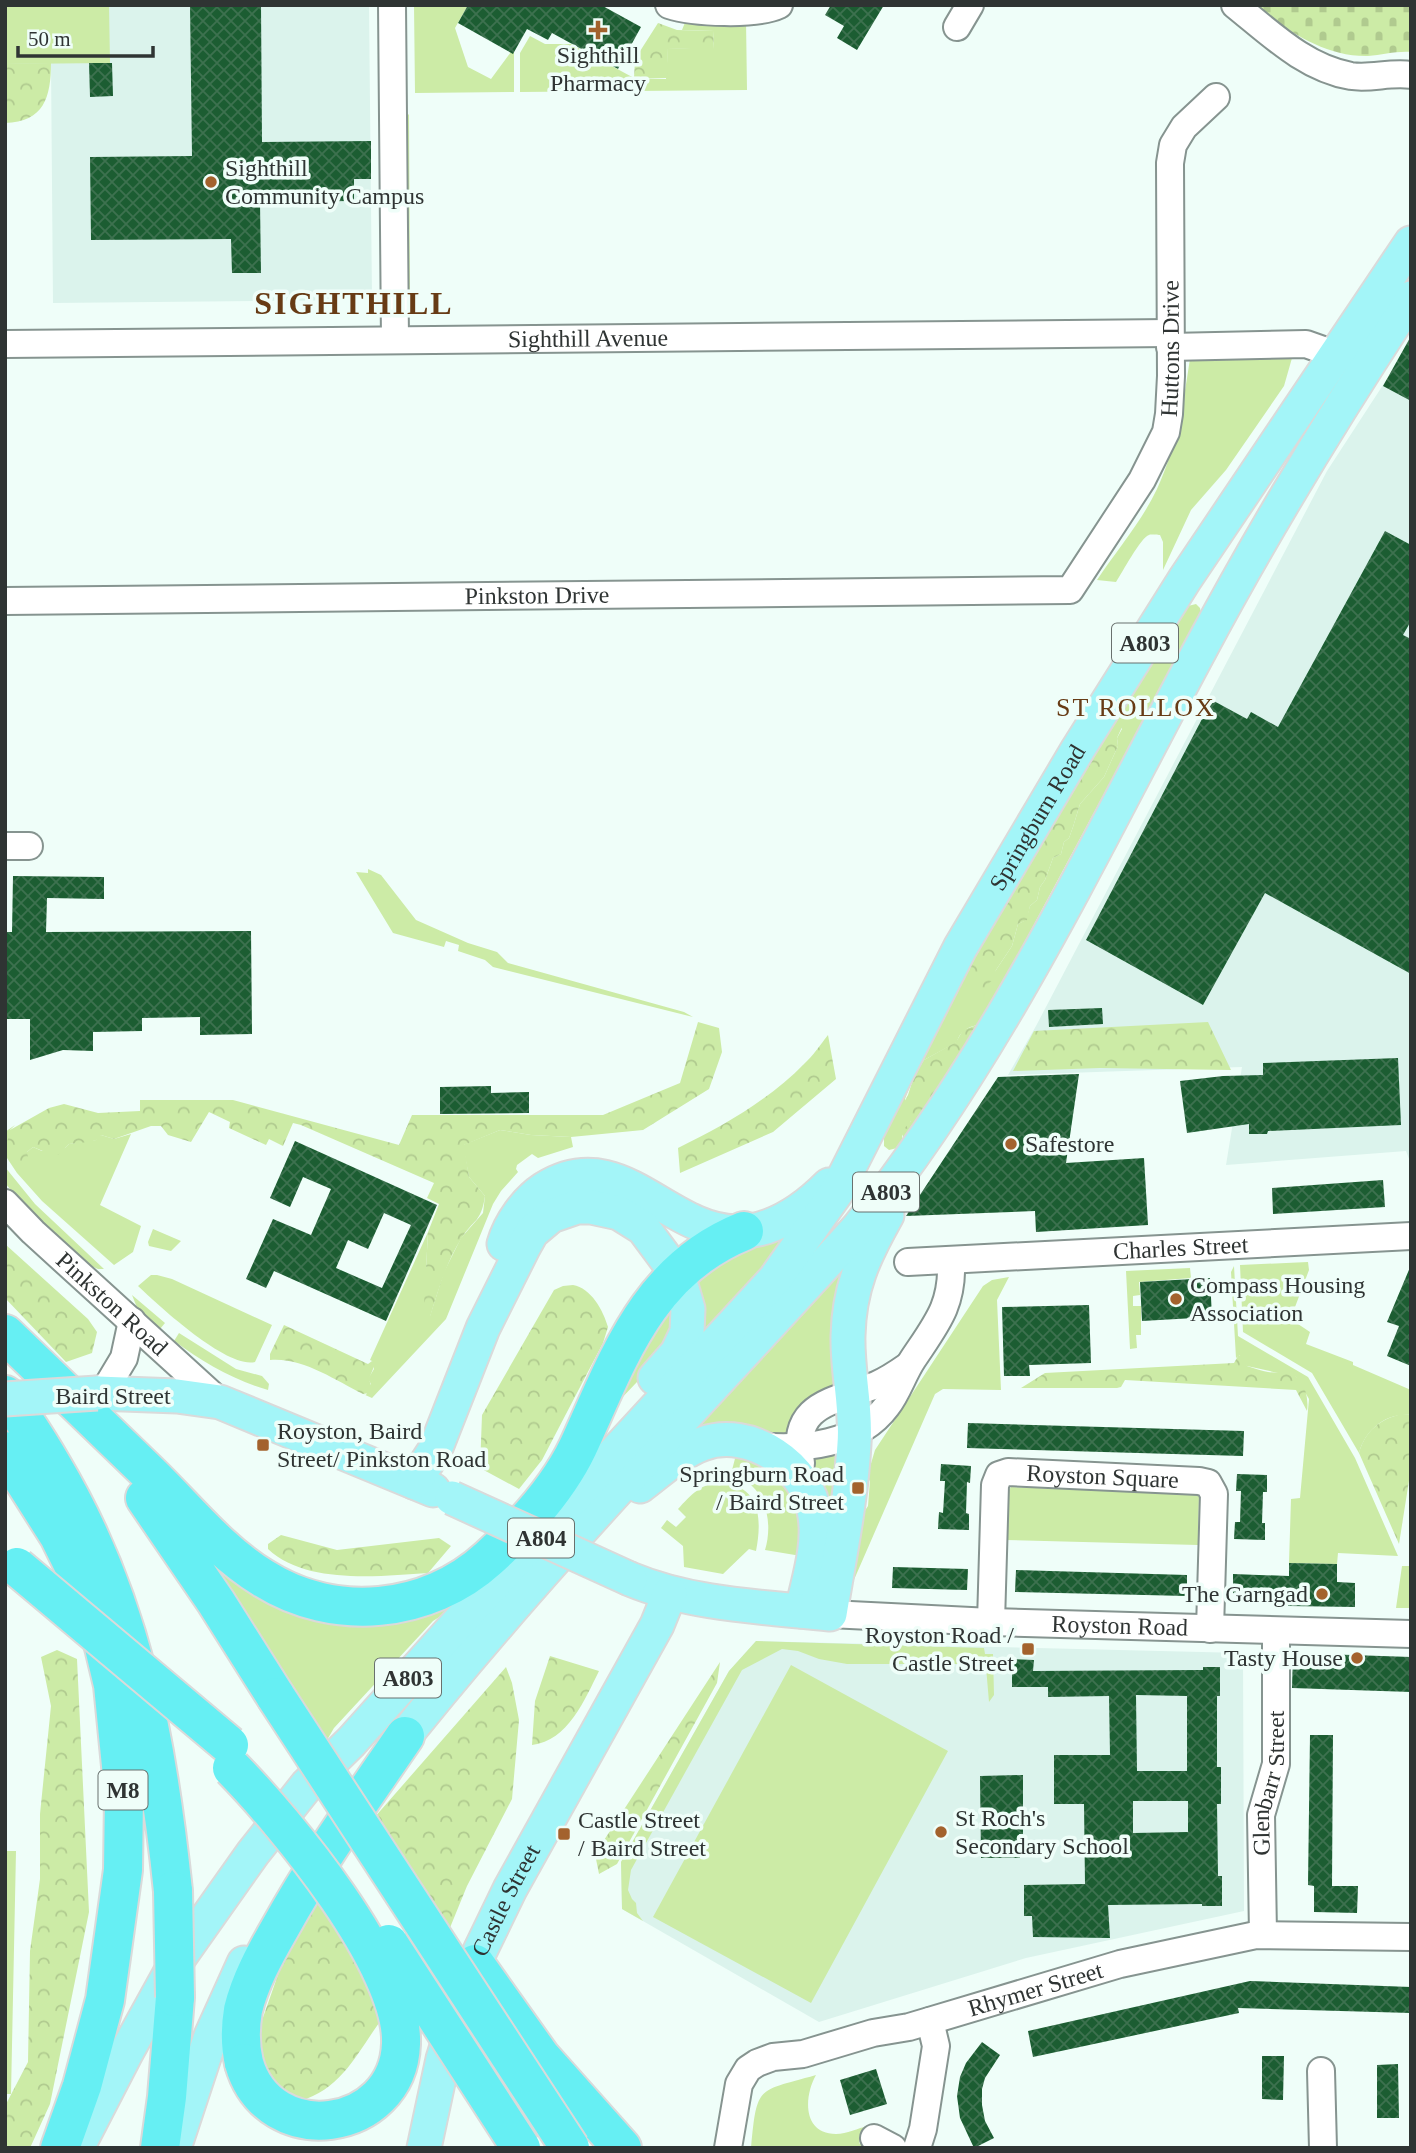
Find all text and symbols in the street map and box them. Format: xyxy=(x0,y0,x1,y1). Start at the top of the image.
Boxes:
scale bar xyxy=(18,14,152,58)
marker: Sighthill Pharmacy xyxy=(590,22,606,38)
text: 50 m xyxy=(28,27,71,51)
place label: Sighthill Pharmacy xyxy=(550,42,646,96)
place label: Sighthill Community Campus xyxy=(225,155,424,209)
marker: Sighthill Community Campus xyxy=(203,174,219,190)
street label: Huttons Drive xyxy=(1156,280,1184,417)
district label: SIGHTHILL xyxy=(254,285,454,321)
street label: Sighthill Avenue xyxy=(508,325,668,352)
street label: Pinkston Drive xyxy=(464,582,609,609)
road number: A803 xyxy=(1112,624,1178,663)
district label: ST ROLLOX xyxy=(1056,693,1216,722)
street label: Springburn Road xyxy=(984,740,1091,895)
place label: Safestore xyxy=(1025,1131,1114,1157)
marker: Safestore xyxy=(1003,1136,1019,1152)
road number: A803 xyxy=(853,1172,919,1212)
street label: Charles Street xyxy=(1112,1231,1249,1264)
street label: Pinkston Road xyxy=(51,1247,173,1361)
place label: Compass Housing Association xyxy=(1190,1272,1365,1326)
marker: Compass Housing Association xyxy=(1168,1291,1184,1307)
street label: Baird Street xyxy=(55,1383,171,1409)
place label: Royston, Baird Street/ Pinkston Road xyxy=(277,1418,486,1472)
marker: Royston, Baird Street/ Pinkston Road xyxy=(255,1437,271,1453)
street label: Royston Square xyxy=(1026,1460,1179,1493)
place label: Springburn Road / Baird Street xyxy=(679,1461,844,1515)
marker: Springburn Road / Baird Street xyxy=(850,1480,866,1496)
road number: A804 xyxy=(508,1518,574,1558)
place label: The Garngad xyxy=(1182,1581,1308,1607)
marker: The Garngad xyxy=(1314,1586,1330,1602)
street label: Royston Road xyxy=(1051,1611,1188,1641)
place label: Royston Road / Castle Street xyxy=(865,1622,1014,1676)
marker: Royston Road / Castle Street xyxy=(1020,1641,1036,1657)
place label: Tasty House xyxy=(1224,1645,1343,1671)
marker: Tasty House xyxy=(1349,1650,1365,1666)
road number: A803 xyxy=(375,1658,441,1698)
street label: Glenbarr Street xyxy=(1248,1710,1289,1856)
road number: M8 xyxy=(99,1770,148,1810)
place label: St Roch's Secondary School xyxy=(955,1805,1129,1859)
place label: Castle Street / Baird Street xyxy=(578,1807,706,1861)
marker: St Roch's Secondary School xyxy=(933,1824,949,1840)
marker: Castle Street / Baird Street xyxy=(556,1826,572,1842)
street label: Castle Street xyxy=(466,1840,545,1960)
street label: Rhymer Street xyxy=(965,1957,1106,2022)

